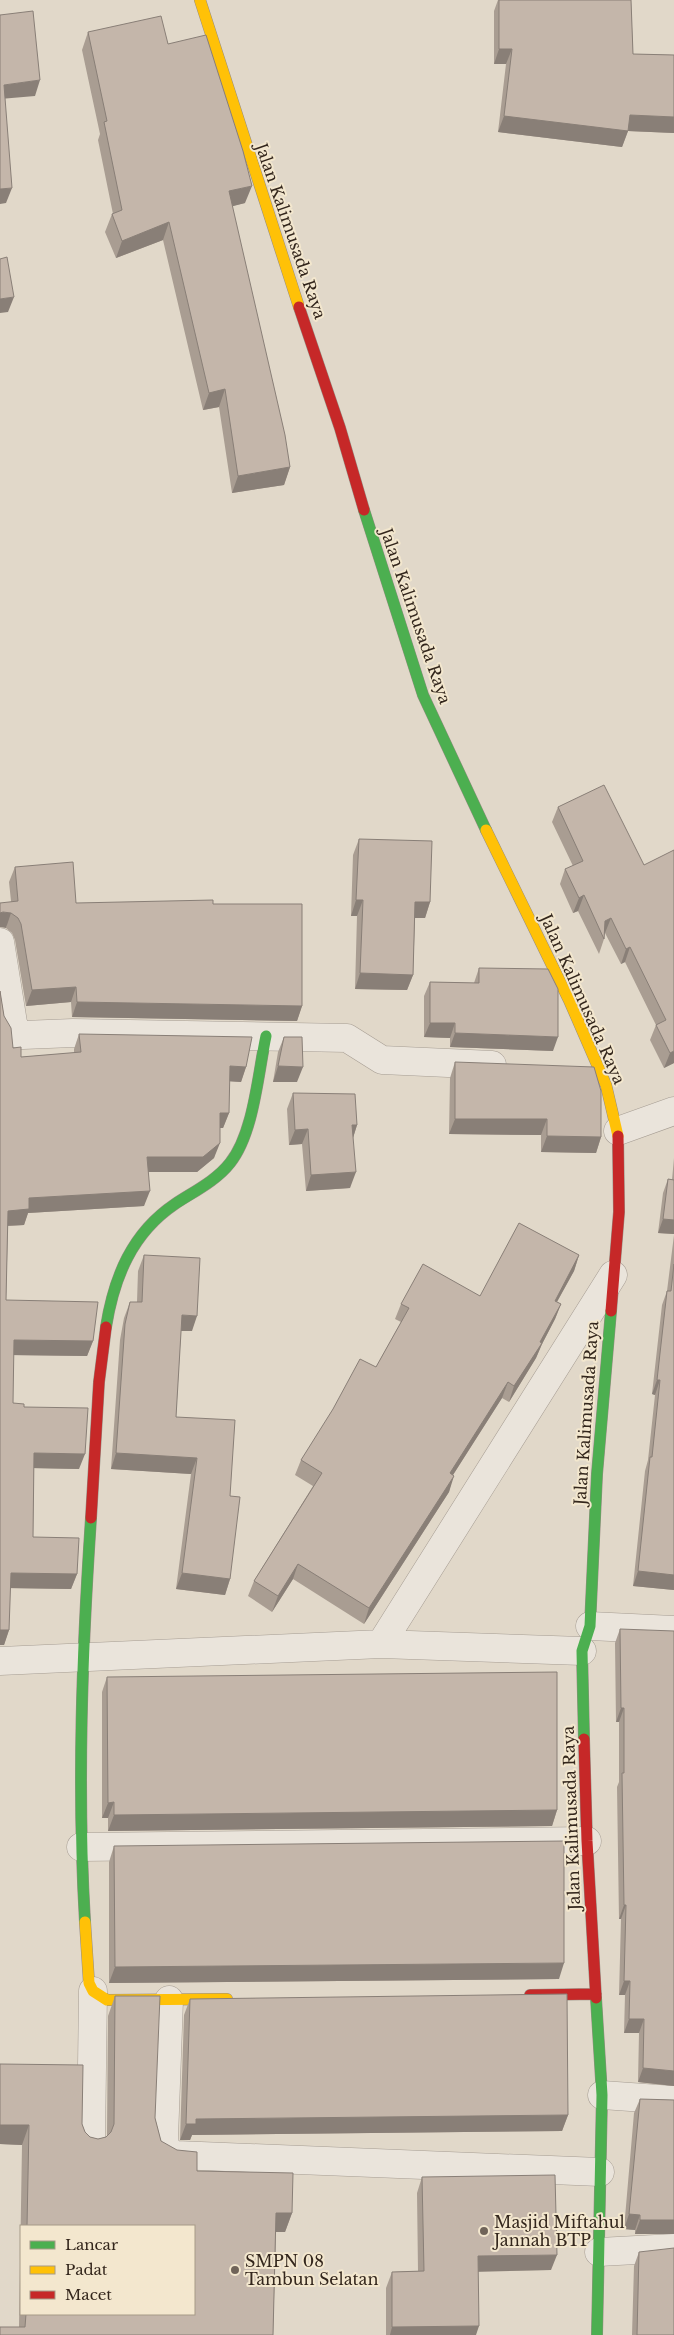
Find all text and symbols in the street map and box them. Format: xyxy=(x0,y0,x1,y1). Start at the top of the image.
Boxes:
street label: Jalan Kalimusada Raya xyxy=(251,139,331,322)
street label: Jalan Kalimusada Raya xyxy=(376,524,456,707)
street label: Jalan Kalimusada Raya xyxy=(536,909,630,1087)
street label: Jalan Kalimusada Raya xyxy=(569,1320,602,1508)
street label: Jalan Kalimusada Raya xyxy=(558,1725,584,1913)
place label: Masjid Miftahul Jannah BTP xyxy=(492,2212,625,2250)
legend xyxy=(20,2225,195,2315)
marker: Masjid Miftahul Jannah BTP xyxy=(478,2225,490,2237)
text: Lancar xyxy=(65,2235,119,2254)
place label: SMPN 08 Tambun Selatan xyxy=(245,2251,379,2289)
text: Padat xyxy=(65,2260,108,2279)
marker: SMPN 08 Tambun Selatan xyxy=(229,2264,241,2276)
text: Macet xyxy=(65,2285,112,2304)

